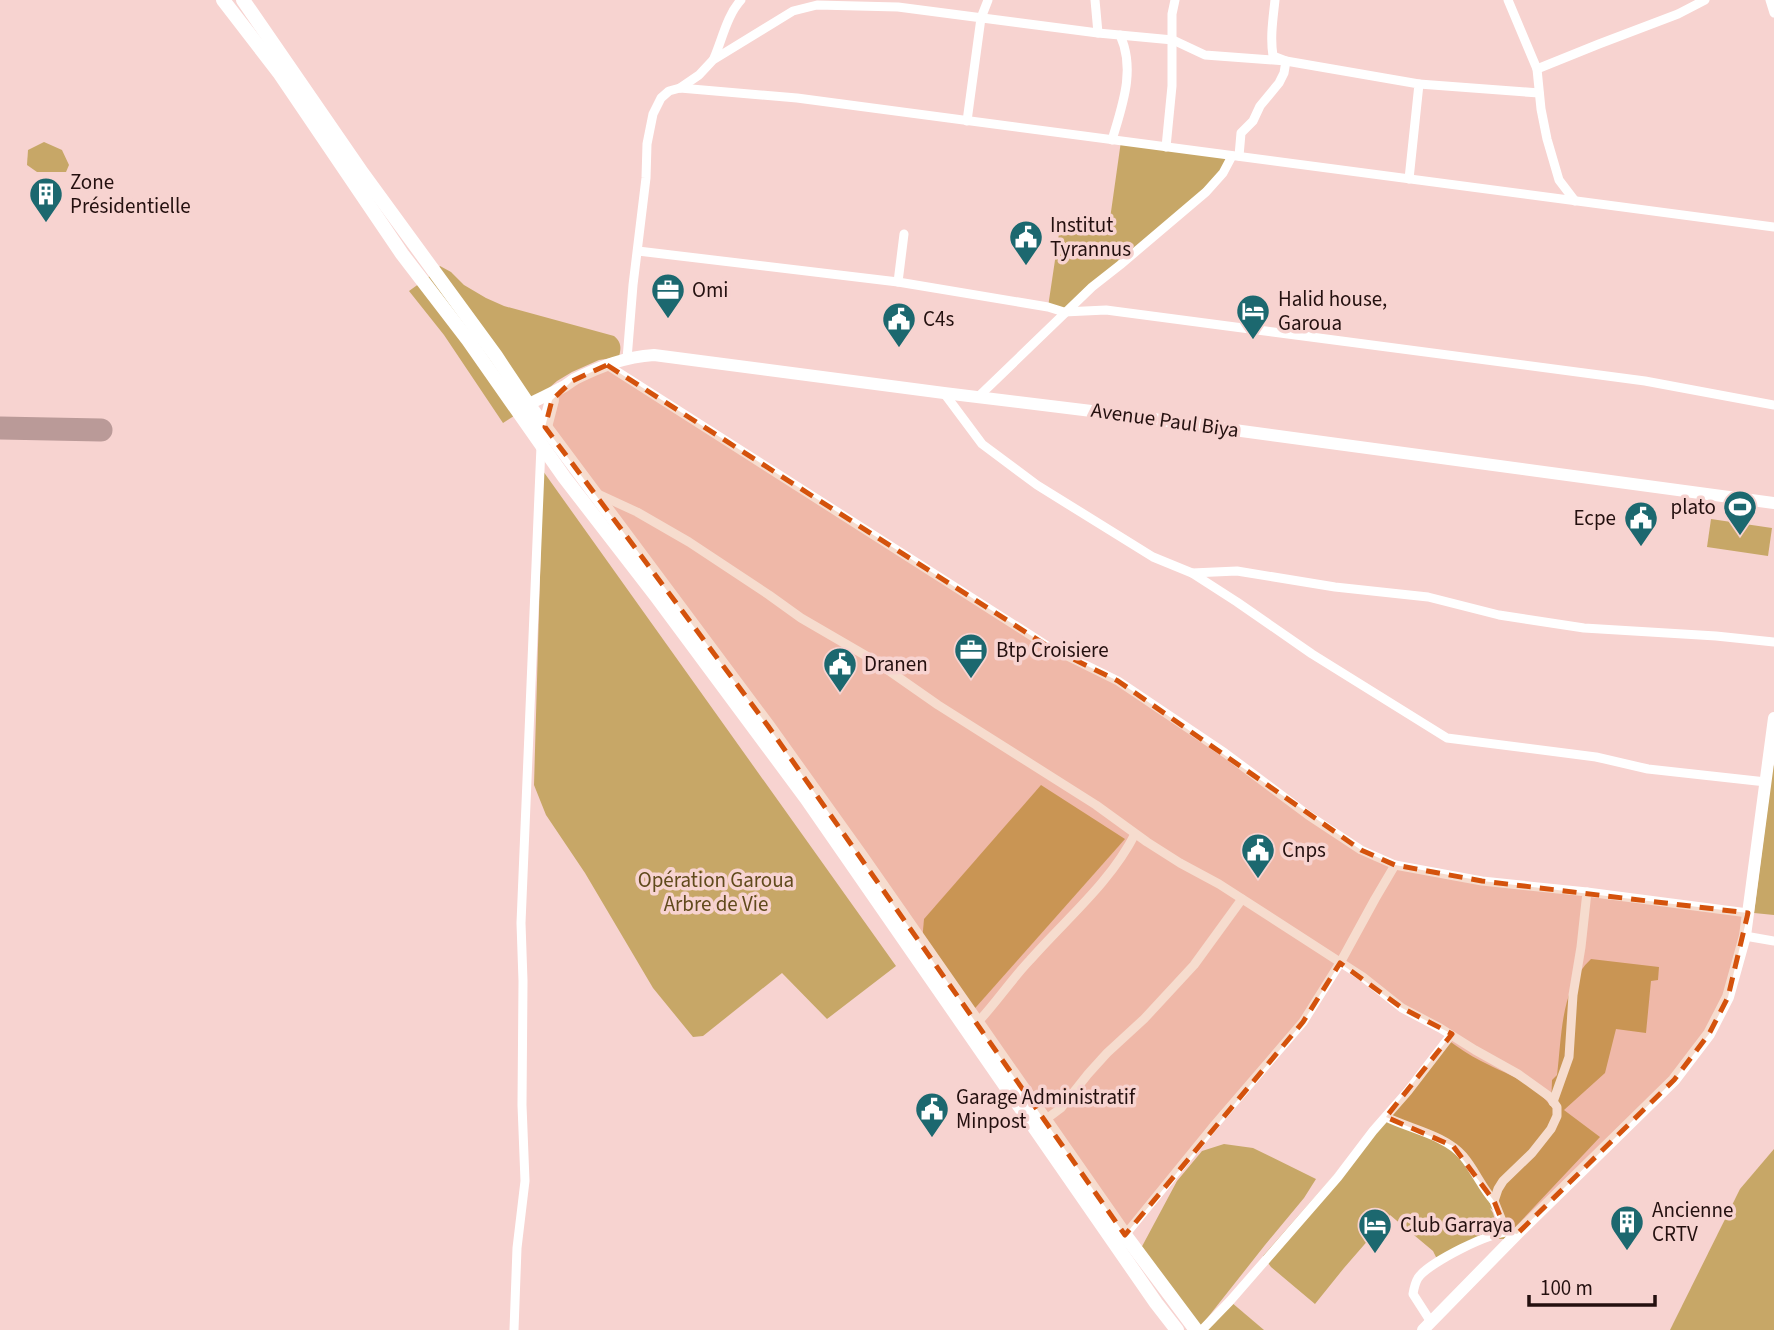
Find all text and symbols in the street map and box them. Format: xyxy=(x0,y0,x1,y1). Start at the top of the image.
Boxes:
place label: Zone Présidentielle xyxy=(70,167,191,221)
building icon: Zone Présidentielle xyxy=(27,175,65,224)
place label: Institut Tyrannus xyxy=(1050,210,1131,264)
public building icon: Institut Tyrannus xyxy=(1007,218,1045,267)
office icon: Omi xyxy=(649,271,687,320)
place label: Omi xyxy=(692,275,729,305)
place label: Halid house, Garoua xyxy=(1278,284,1387,338)
hotel icon: Halid house, Garoua xyxy=(1234,292,1272,341)
public building icon: C4s xyxy=(880,300,918,349)
place label: C4s xyxy=(923,304,954,334)
street label: Avenue Paul Biya xyxy=(1089,395,1241,445)
sports icon: plato xyxy=(1721,488,1759,537)
place label: plato xyxy=(1671,492,1716,522)
public building icon: Ecpe xyxy=(1622,499,1660,548)
place label: Ecpe xyxy=(1573,503,1616,533)
office icon: Btp Croisiere xyxy=(952,631,990,680)
place label: Btp Croisiere xyxy=(996,635,1109,665)
public building icon: Dranen xyxy=(821,645,859,694)
place label: Dranen xyxy=(864,649,928,679)
public building icon: Cnps xyxy=(1239,831,1277,880)
place label: Cnps xyxy=(1282,835,1326,865)
park label: Opération Garoua Arbre de Vie xyxy=(638,865,794,919)
place label: Garage Administratif Minpost xyxy=(956,1082,1136,1136)
public building icon: Garage Administratif Minpost xyxy=(913,1090,951,1139)
place label: Ancienne CRTV xyxy=(1652,1195,1733,1249)
building icon: Ancienne CRTV xyxy=(1608,1203,1646,1252)
hotel icon: Club Garraya xyxy=(1356,1206,1394,1255)
place label: Club Garraya xyxy=(1400,1210,1513,1240)
scale bar xyxy=(1529,1264,1655,1308)
text: 100 m xyxy=(1540,1273,1593,1303)

